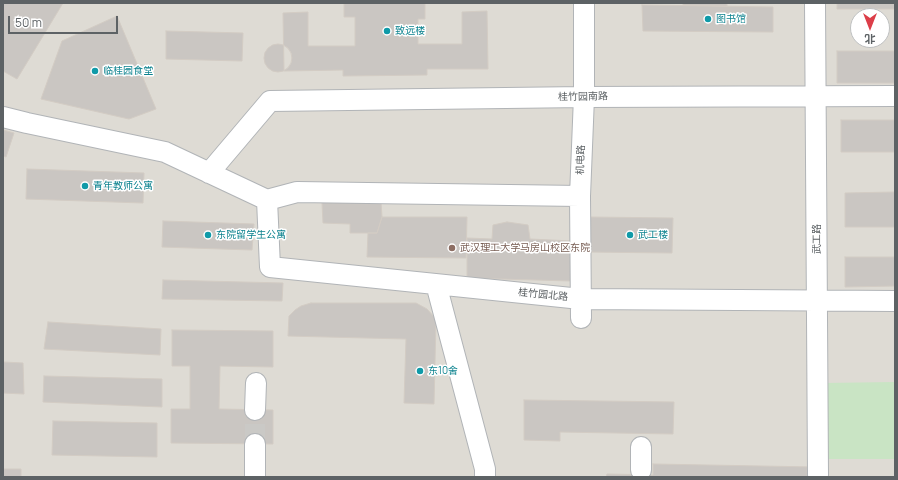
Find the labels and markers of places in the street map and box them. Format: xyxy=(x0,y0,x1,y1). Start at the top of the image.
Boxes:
place label: 图书馆 xyxy=(716,13,746,25)
marker: 图书馆 xyxy=(703,14,713,24)
place label: 致远楼 xyxy=(395,25,425,37)
marker: 致远楼 xyxy=(382,26,392,36)
place label: 临桂园食堂 xyxy=(103,65,153,77)
marker: 临桂园食堂 xyxy=(90,66,100,76)
place label: 青年教师公寓 xyxy=(93,180,153,192)
marker: 青年教师公寓 xyxy=(80,181,90,191)
place label: 东院留学生公寓 xyxy=(216,229,286,241)
place label: 武工楼 xyxy=(638,229,668,241)
marker: 东院留学生公寓 xyxy=(203,230,213,240)
marker: 武工楼 xyxy=(625,230,635,240)
place label: 武汉理工大学马房山校区东院 xyxy=(460,242,590,254)
marker: 武汉理工大学马房山校区东院 xyxy=(447,243,457,253)
place label: 东10舍 xyxy=(428,365,458,377)
marker: 东10舍 xyxy=(415,366,425,376)

